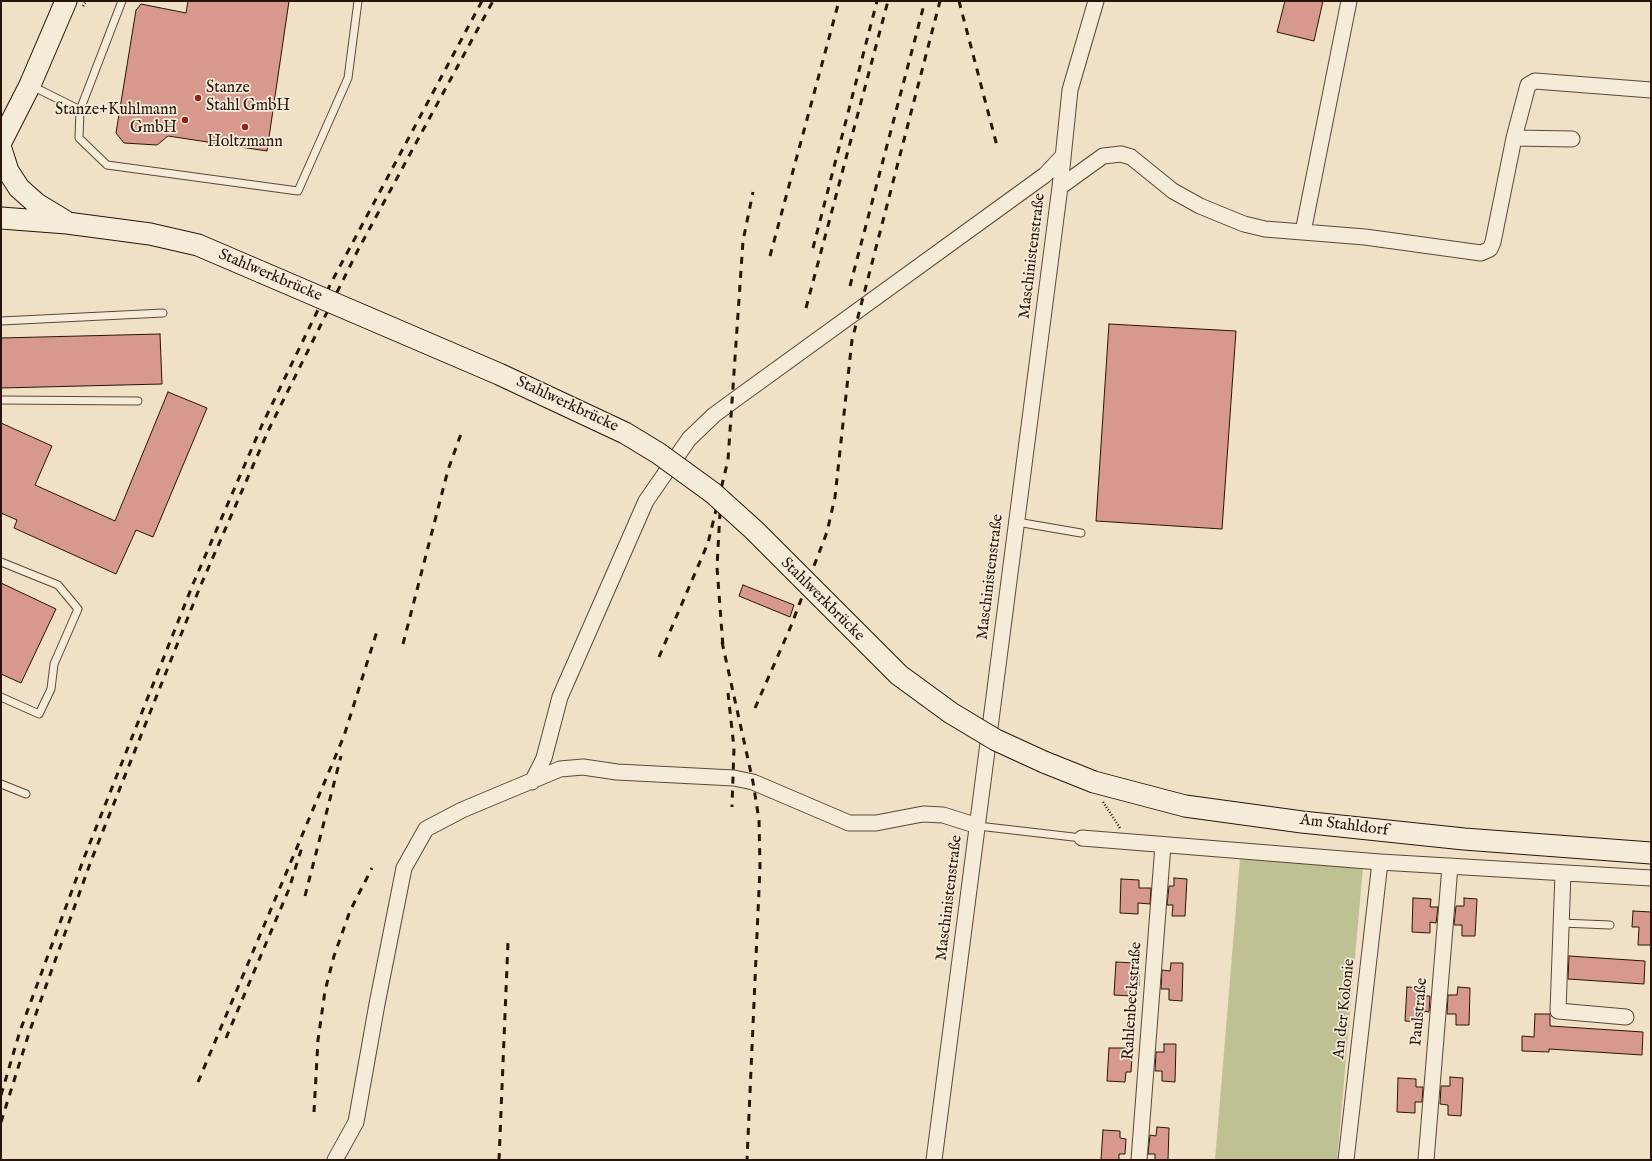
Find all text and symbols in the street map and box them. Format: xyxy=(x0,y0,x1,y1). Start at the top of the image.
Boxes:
place label: Stanze Stahl GmbH xyxy=(206,79,290,117)
marker: Stanze Stahl GmbH xyxy=(193,93,203,103)
place label: Stanze+Kuhlmann GmbH xyxy=(55,101,177,139)
marker: Stanze+Kuhlmann GmbH xyxy=(180,115,190,125)
marker: Holtzmann xyxy=(240,122,250,132)
place label: Holtzmann xyxy=(207,133,283,153)
street label: Maschinistenstraße xyxy=(1016,192,1050,320)
street label: Stahlwerkbrücke xyxy=(215,246,325,306)
street label: Stahlwerkbrücke xyxy=(513,373,621,437)
street label: Maschinistenstraße xyxy=(974,513,1008,641)
street label: Stahlwerkbrücke xyxy=(776,554,868,646)
street label: Am Stahldorf xyxy=(1299,811,1389,841)
street label: Maschinistenstraße xyxy=(933,834,967,962)
street label: Rahlenbeckstraße xyxy=(1119,941,1147,1061)
street label: An der Kolonie xyxy=(1330,958,1360,1060)
street label: Paulstraße xyxy=(1407,977,1433,1047)

